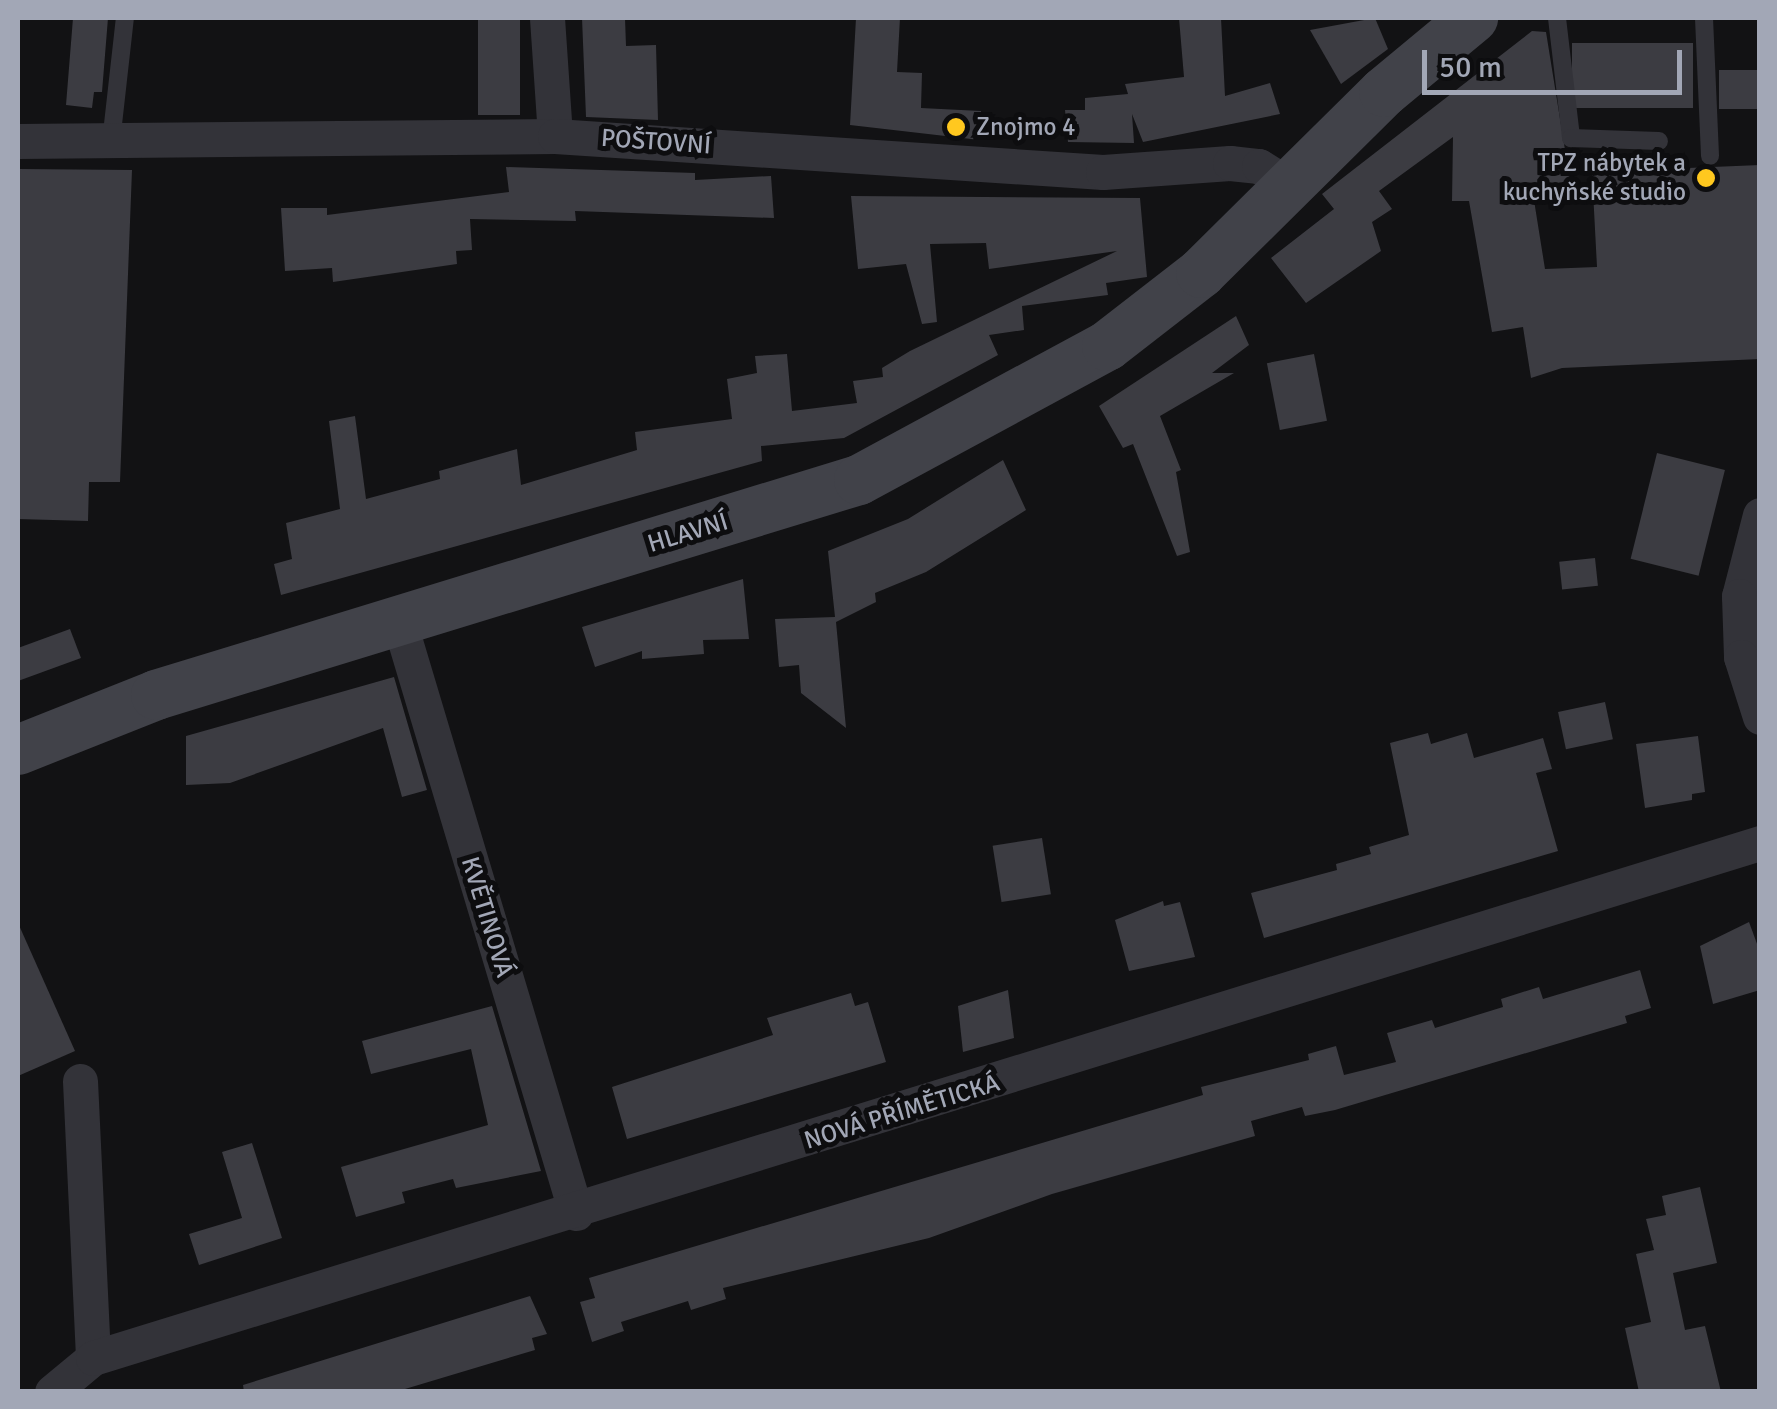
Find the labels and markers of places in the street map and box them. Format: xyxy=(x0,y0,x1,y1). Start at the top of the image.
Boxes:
place label: Znojmo 4 xyxy=(976,112,1076,142)
marker: Znojmo 4 xyxy=(945,116,967,138)
place label: TPZ nábytek a kuchyňské studio xyxy=(1503,149,1686,208)
marker: TPZ nábytek a kuchyňské studio xyxy=(1695,167,1717,189)

